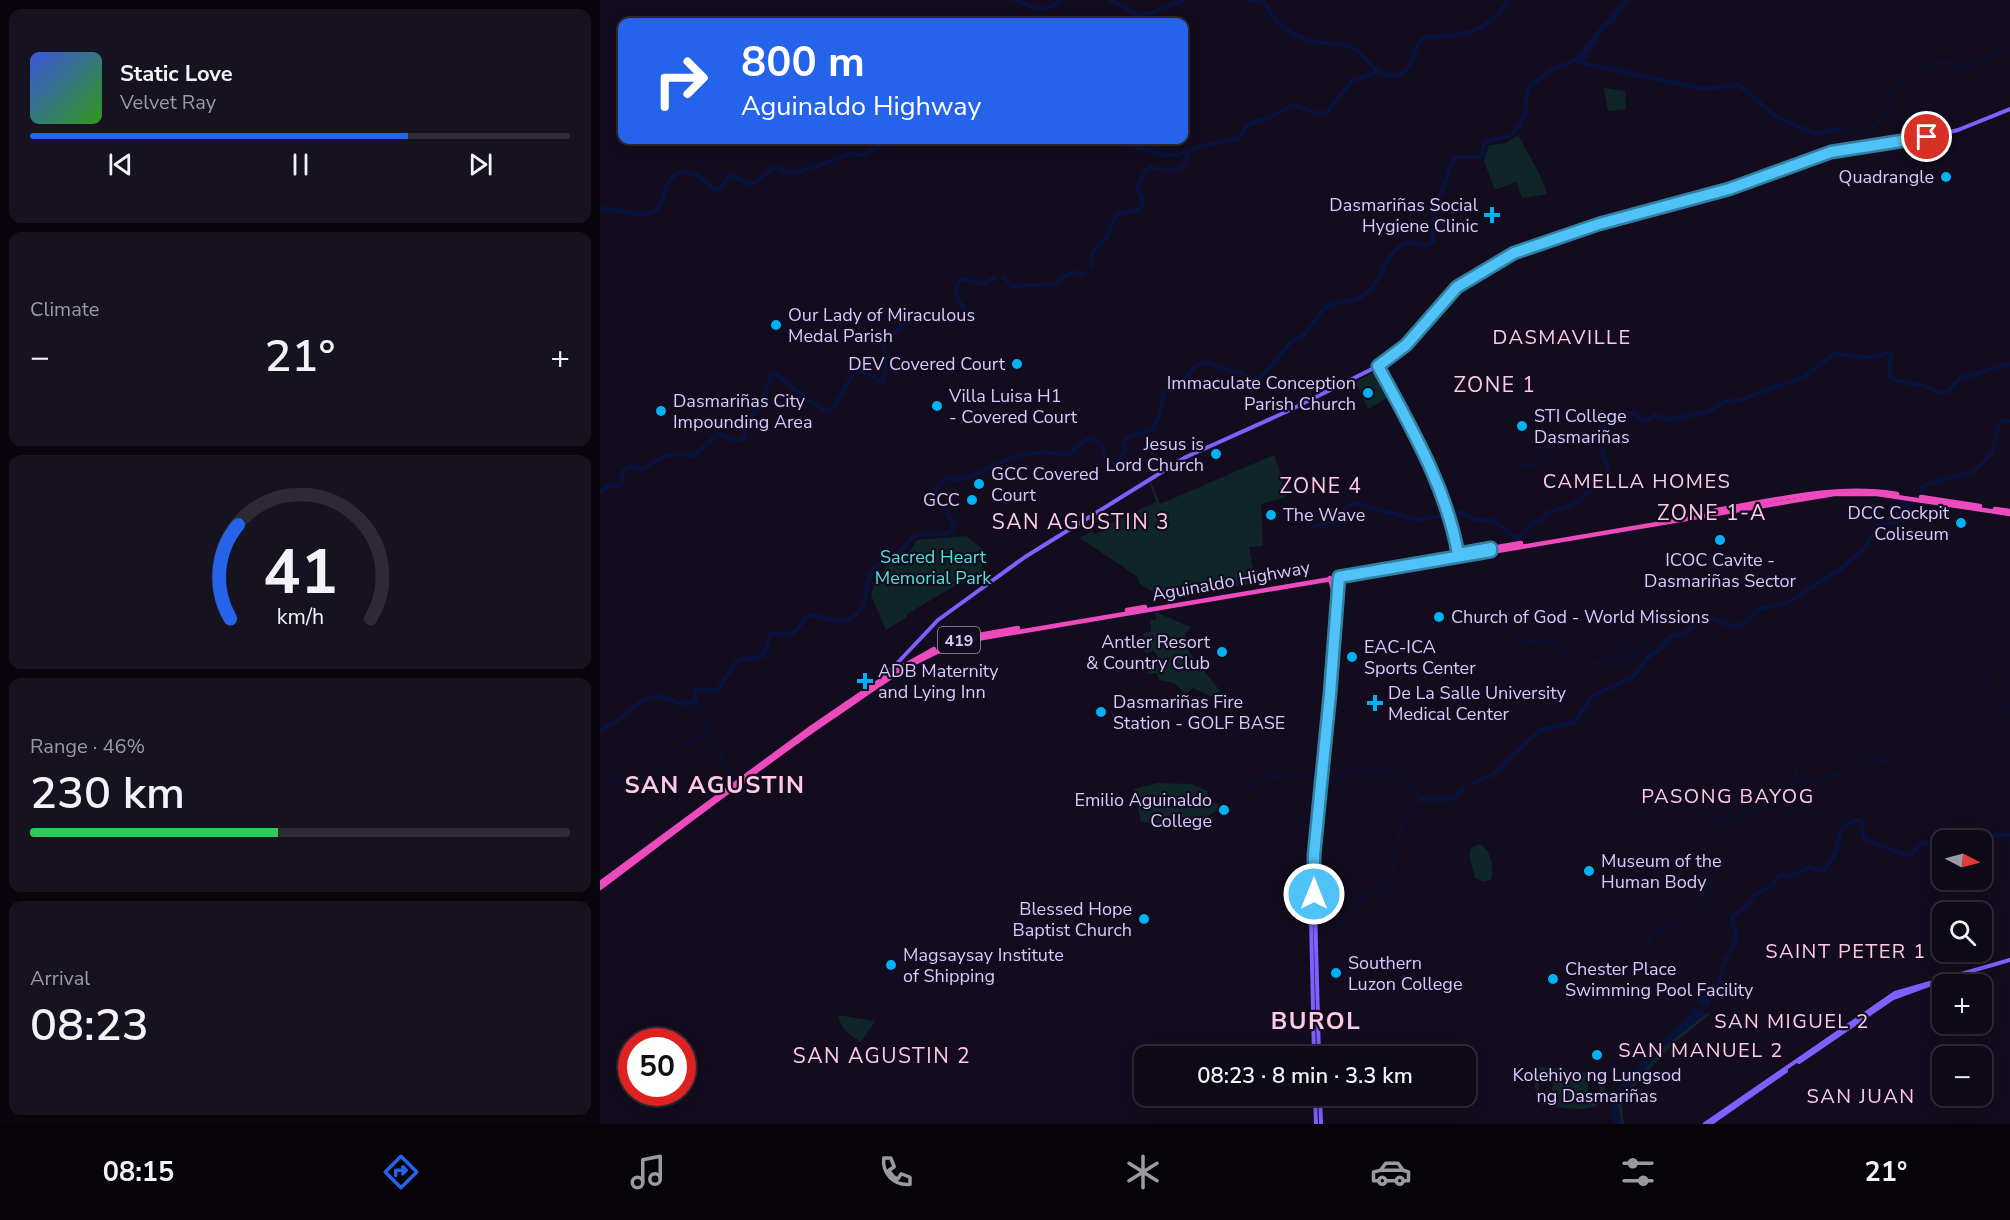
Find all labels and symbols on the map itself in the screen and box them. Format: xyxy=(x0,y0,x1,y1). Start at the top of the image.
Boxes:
pin xyxy=(1901,111,1952,162)
place label: Quadrangle xyxy=(1839,165,1934,189)
marker: Quadrangle xyxy=(1939,170,1953,184)
place label: Dasmariñas Social Hygiene Clinic xyxy=(1329,193,1479,238)
marker: Dasmariñas Social Hygiene Clinic xyxy=(1483,206,1501,224)
place label: Our Lady of Miraculous Medal Parish xyxy=(788,303,975,348)
marker: Our Lady of Miraculous Medal Parish xyxy=(769,318,783,332)
district label: DASMAVILLE xyxy=(1492,324,1632,351)
place label: DEV Covered Court xyxy=(848,352,1006,376)
marker: DEV Covered Court xyxy=(1010,357,1024,371)
place label: Immaculate Conception Parish Church xyxy=(1167,371,1356,416)
district label: ZONE 1 xyxy=(1454,371,1536,399)
place label: Villa Luisa H1 - Covered Court xyxy=(948,384,1078,429)
marker: Immaculate Conception Parish Church xyxy=(1361,386,1375,400)
place label: Dasmariñas City Impounding Area xyxy=(673,389,812,434)
marker: Villa Luisa H1 - Covered Court xyxy=(930,399,944,413)
marker: Dasmariñas City Impounding Area xyxy=(654,404,668,418)
place label: STI College Dasmariñas xyxy=(1534,404,1630,449)
marker: STI College Dasmariñas xyxy=(1515,419,1529,433)
place label: Jesus is Lord Church xyxy=(1106,432,1204,477)
marker: Jesus is Lord Church xyxy=(1209,447,1223,461)
place label: GCC Covered Court xyxy=(991,462,1099,507)
district label: CAMELLA HOMES xyxy=(1543,468,1731,495)
district label: ZONE 4 xyxy=(1280,472,1362,500)
marker: GCC Covered Court xyxy=(972,477,986,491)
place label: GCC xyxy=(923,488,960,512)
marker: GCC xyxy=(965,493,979,507)
district label: ZONE 1-A xyxy=(1657,499,1767,527)
place label: DCC Cockpit Coliseum xyxy=(1847,501,1950,546)
place label: The Wave xyxy=(1283,503,1365,527)
district label: SAN AGUSTIN 3 xyxy=(992,508,1170,536)
marker: The Wave xyxy=(1264,508,1278,522)
marker: DCC Cockpit Coliseum xyxy=(1954,516,1968,530)
marker: ICOC Cavite - Dasmariñas Sector xyxy=(1713,533,1727,547)
park label: Sacred Heart Memorial Park xyxy=(875,545,992,590)
place label: ICOC Cavite - Dasmariñas Sector xyxy=(1644,548,1796,593)
street label: Aguinaldo Highway xyxy=(1150,555,1313,607)
place label: Church of God - World Missions xyxy=(1451,605,1709,629)
marker: Church of God - World Missions xyxy=(1432,610,1446,624)
road number: 419 xyxy=(938,627,980,653)
place label: Antler Resort & Country Club xyxy=(1086,630,1211,675)
place label: EAC-ICA Sports Center xyxy=(1364,635,1476,680)
marker: Antler Resort & Country Club xyxy=(1215,645,1229,659)
marker: EAC-ICA Sports Center xyxy=(1345,650,1359,664)
place label: ADB Maternity and Lying Inn xyxy=(878,659,999,704)
marker: ADB Maternity and Lying Inn xyxy=(856,672,874,690)
place label: De La Salle University Medical Center xyxy=(1388,681,1567,726)
place label: Dasmariñas Fire Station - GOLF BASE xyxy=(1113,690,1285,735)
marker: De La Salle University Medical Center xyxy=(1366,694,1384,712)
marker: Dasmariñas Fire Station - GOLF BASE xyxy=(1094,705,1108,719)
district label: SAN AGUSTIN xyxy=(624,769,806,801)
district label: PASONG BAYOG xyxy=(1641,783,1815,810)
place label: Emilio Aguinaldo College xyxy=(1074,788,1212,833)
marker: Emilio Aguinaldo College xyxy=(1217,803,1231,817)
north arrow xyxy=(1932,830,1992,890)
place label: Museum of the Human Body xyxy=(1601,849,1722,894)
position arrow xyxy=(1282,862,1346,926)
marker: Museum of the Human Body xyxy=(1582,864,1596,878)
place label: Blessed Hope Baptist Church xyxy=(1013,897,1132,942)
marker: Blessed Hope Baptist Church xyxy=(1137,912,1151,926)
district label: SAINT PETER 1 xyxy=(1765,938,1927,965)
place label: Magsaysay Institute of Shipping xyxy=(903,943,1064,988)
place label: Southern Luzon College xyxy=(1348,951,1462,996)
place label: Chester Place Swimming Pool Facility xyxy=(1565,957,1754,1002)
marker: Magsaysay Institute of Shipping xyxy=(884,958,898,972)
marker: Southern Luzon College xyxy=(1329,966,1343,980)
marker: Chester Place Swimming Pool Facility xyxy=(1546,972,1560,986)
district label: BUROL xyxy=(1271,1005,1361,1037)
district label: SAN MIGUEL 2 xyxy=(1714,1008,1870,1035)
speed limit sign: 50 xyxy=(618,1028,696,1106)
district label: SAN MANUEL 2 xyxy=(1618,1037,1784,1064)
district label: SAN AGUSTIN 2 xyxy=(793,1042,971,1070)
marker: Kolehiyo ng Lungsod ng Dasmariñas xyxy=(1590,1048,1604,1062)
place label: Kolehiyo ng Lungsod ng Dasmariñas xyxy=(1512,1063,1682,1108)
district label: SAN JUAN xyxy=(1806,1083,1916,1110)

